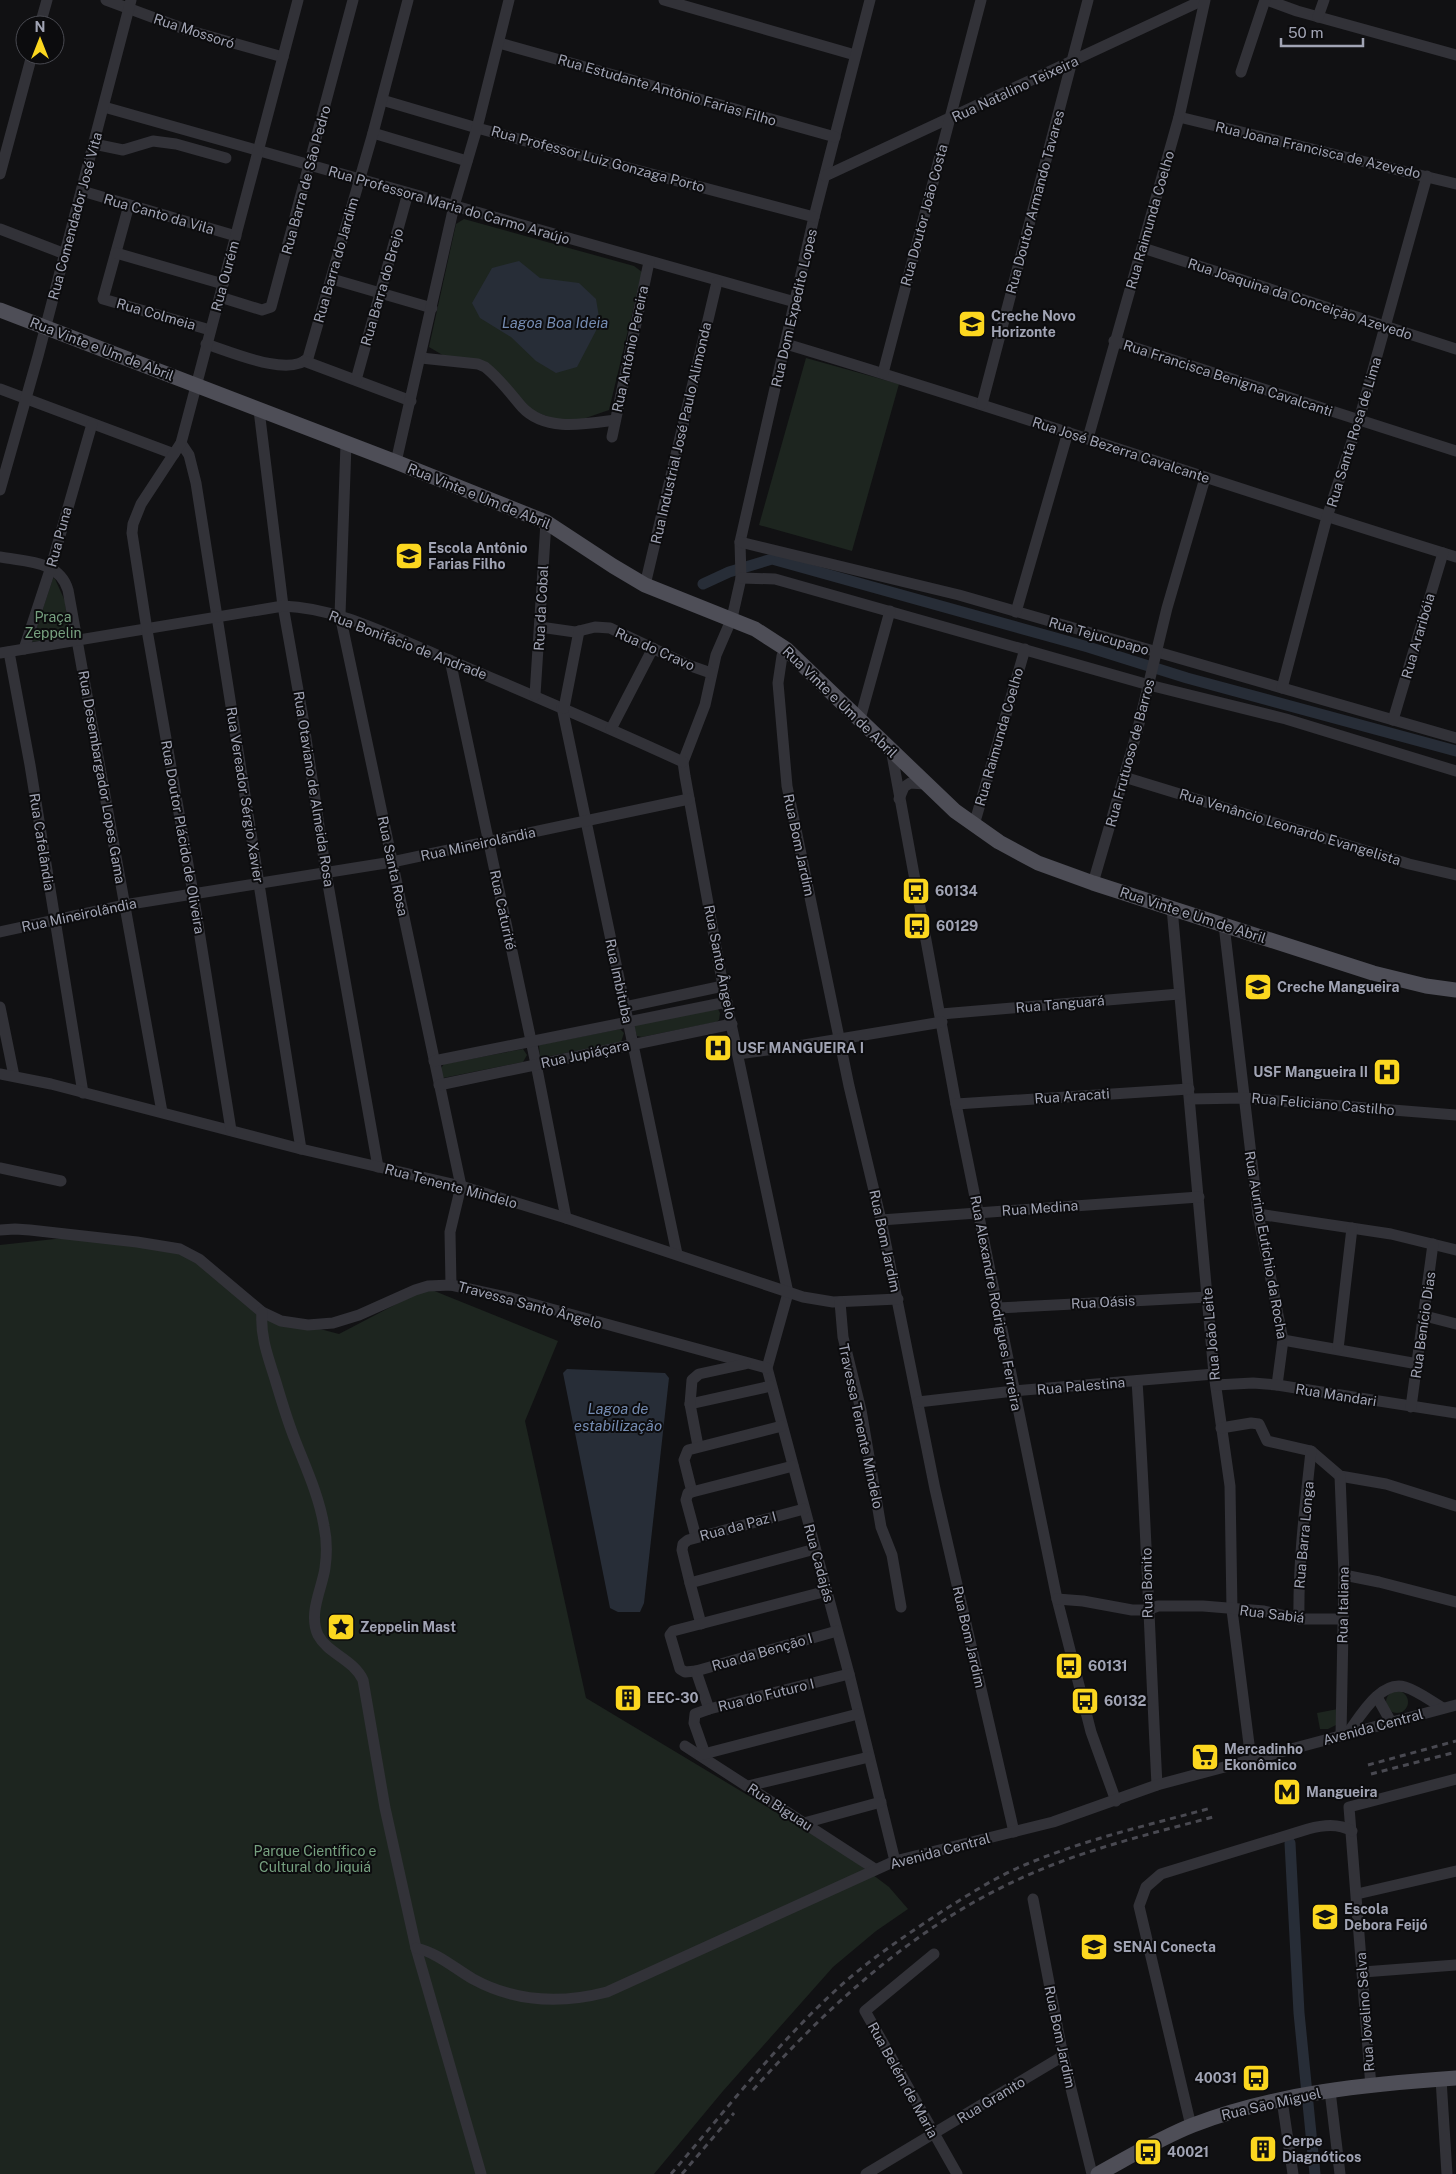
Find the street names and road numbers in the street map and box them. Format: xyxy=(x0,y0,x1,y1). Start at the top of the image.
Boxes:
street label: Rua Mossoró xyxy=(152,10,237,52)
street label: Rua Estudante Antônio Farias Filho xyxy=(556,51,778,129)
street label: Rua Natalino Teixeira xyxy=(949,53,1081,125)
street label: Rua Barra de São Pedro xyxy=(278,104,334,256)
street label: Rua Doutor Armando Tavares xyxy=(1003,109,1067,295)
street label: Rua Joana Francisca de Azevedo xyxy=(1214,119,1422,181)
street label: Rua Professor Luiz Gonzaga Porto xyxy=(490,123,707,195)
street label: Rua Comendador José Vita xyxy=(45,130,105,302)
street label: Rua Doutor João Costa xyxy=(897,142,951,288)
street label: Rua Raimunda Coelho xyxy=(1123,149,1177,291)
street label: Rua Professora Maria do Carmo Araújo xyxy=(326,163,572,247)
street label: Rua Canto da Vila xyxy=(102,191,216,237)
street label: Rua Barra do Jardim xyxy=(310,195,362,325)
street label: Rua Barra do Brejo xyxy=(358,226,406,347)
street label: Rua Dom Expedito Lopes xyxy=(768,227,820,389)
street label: Rua Ourém xyxy=(208,239,242,313)
street label: Rua Joaquina da Conceição Azevedo xyxy=(1186,255,1414,343)
street label: Rua Antônio Pereira xyxy=(609,284,651,414)
street label: Rua Colmeia xyxy=(115,295,197,333)
street label: Rua Vinte e Um de Abril xyxy=(28,314,176,384)
street label: Rua Industrial José Paulo Alimonda xyxy=(648,321,714,545)
street label: Rua Francisca Benigna Cavalcanti xyxy=(1121,337,1335,419)
street label: Rua Santa Rosa de Lima xyxy=(1324,355,1384,509)
street label: Rua José Bezerra Cavalcante xyxy=(1030,414,1212,486)
street label: Rua Vinte e Um de Abril xyxy=(405,460,553,532)
street label: Rua Puna xyxy=(43,505,75,569)
street label: Rua da Cobal xyxy=(531,565,551,651)
street label: Rua Araribóia xyxy=(1398,591,1438,681)
street label: Rua Bonifácio de Andrade xyxy=(327,607,489,683)
street label: Rua Tejucupapo xyxy=(1047,614,1151,658)
street label: Rua do Cravo xyxy=(613,624,697,674)
street label: Rua Vinte e Um de Abril xyxy=(779,643,901,761)
street label: Rua Raimunda Coelho xyxy=(972,666,1026,808)
street label: Rua Desembargador Lopes Gama xyxy=(75,669,129,885)
street label: Rua Frutuoso de Barros xyxy=(1103,677,1157,829)
street label: Rua Otaviano de Almeida Rosa xyxy=(291,690,337,888)
street label: Rua Vereador Sérgio Xavier xyxy=(223,706,267,884)
street label: Rua Doutor Plácido de Oliveira xyxy=(158,739,208,935)
street label: Rua Venâncio Leonardo Evangelista xyxy=(1177,786,1403,868)
street label: Rua Cafelândia xyxy=(26,792,58,892)
street label: Rua Bom Jardim xyxy=(780,792,818,898)
street label: Rua Santa Rosa xyxy=(375,814,411,918)
street label: Rua Mineirolândia xyxy=(419,824,537,864)
street label: Rua Caturité xyxy=(487,869,519,952)
street label: Rua Vinte e Um de Abril xyxy=(1118,884,1268,946)
street label: Rua Mineirolândia xyxy=(20,895,138,935)
street label: Rua Santo Ângelo xyxy=(701,903,740,1021)
street label: Rua Imbituba xyxy=(602,937,636,1025)
street label: Rua Tanguará xyxy=(1015,992,1105,1016)
street label: Rua Jupiáçara xyxy=(539,1037,631,1071)
street label: Rua Aracati xyxy=(1034,1085,1110,1107)
street label: Rua Feliciano Castilho xyxy=(1251,1090,1395,1118)
street label: Rua Aurino Eutíchio da Rocha xyxy=(1242,1150,1290,1340)
street label: Rua Tenente Mindelo xyxy=(383,1161,519,1211)
street label: Rua Bom Jardim xyxy=(866,1188,904,1294)
street label: Rua Alexandre Rodrigues Ferreira xyxy=(967,1194,1025,1412)
street label: Rua Medina xyxy=(1001,1197,1079,1219)
street label: Rua Benício Dias xyxy=(1408,1271,1438,1379)
street label: Travessa Santo Ângelo xyxy=(456,1277,604,1332)
street label: Rua João Leite xyxy=(1199,1287,1223,1381)
street label: Rua Oásis xyxy=(1071,1292,1135,1312)
street label: Travessa Tenente Mindelo xyxy=(836,1342,886,1510)
street label: Rua Palestina xyxy=(1036,1374,1126,1398)
street label: Rua Mandari xyxy=(1294,1381,1378,1409)
street label: Rua Barra Longa xyxy=(1291,1481,1317,1589)
street label: Rua da Paz I xyxy=(698,1508,778,1544)
street label: Rua Cadajás xyxy=(801,1522,837,1604)
street label: Rua Bonito xyxy=(1138,1547,1156,1618)
street label: Rua Italiana xyxy=(1334,1566,1352,1644)
street label: Rua Bom Jardim xyxy=(949,1584,989,1690)
street label: Rua Sabiá xyxy=(1239,1602,1305,1626)
street label: Rua da Benção I xyxy=(710,1630,814,1674)
street label: Rua do Futuro I xyxy=(716,1675,816,1715)
street label: Avenida Central xyxy=(1321,1706,1425,1748)
street label: Rua Biguau xyxy=(745,1780,815,1834)
street label: Avenida Central xyxy=(888,1830,992,1872)
street label: Rua Jovelino Selva xyxy=(1353,1952,1377,2072)
street label: Rua Bom Jardim xyxy=(1041,1984,1079,2090)
street label: Rua Belém de Maria xyxy=(865,2019,941,2141)
street label: Rua Granito xyxy=(954,2073,1028,2127)
street label: Rua São Miguel xyxy=(1220,2085,1322,2123)

